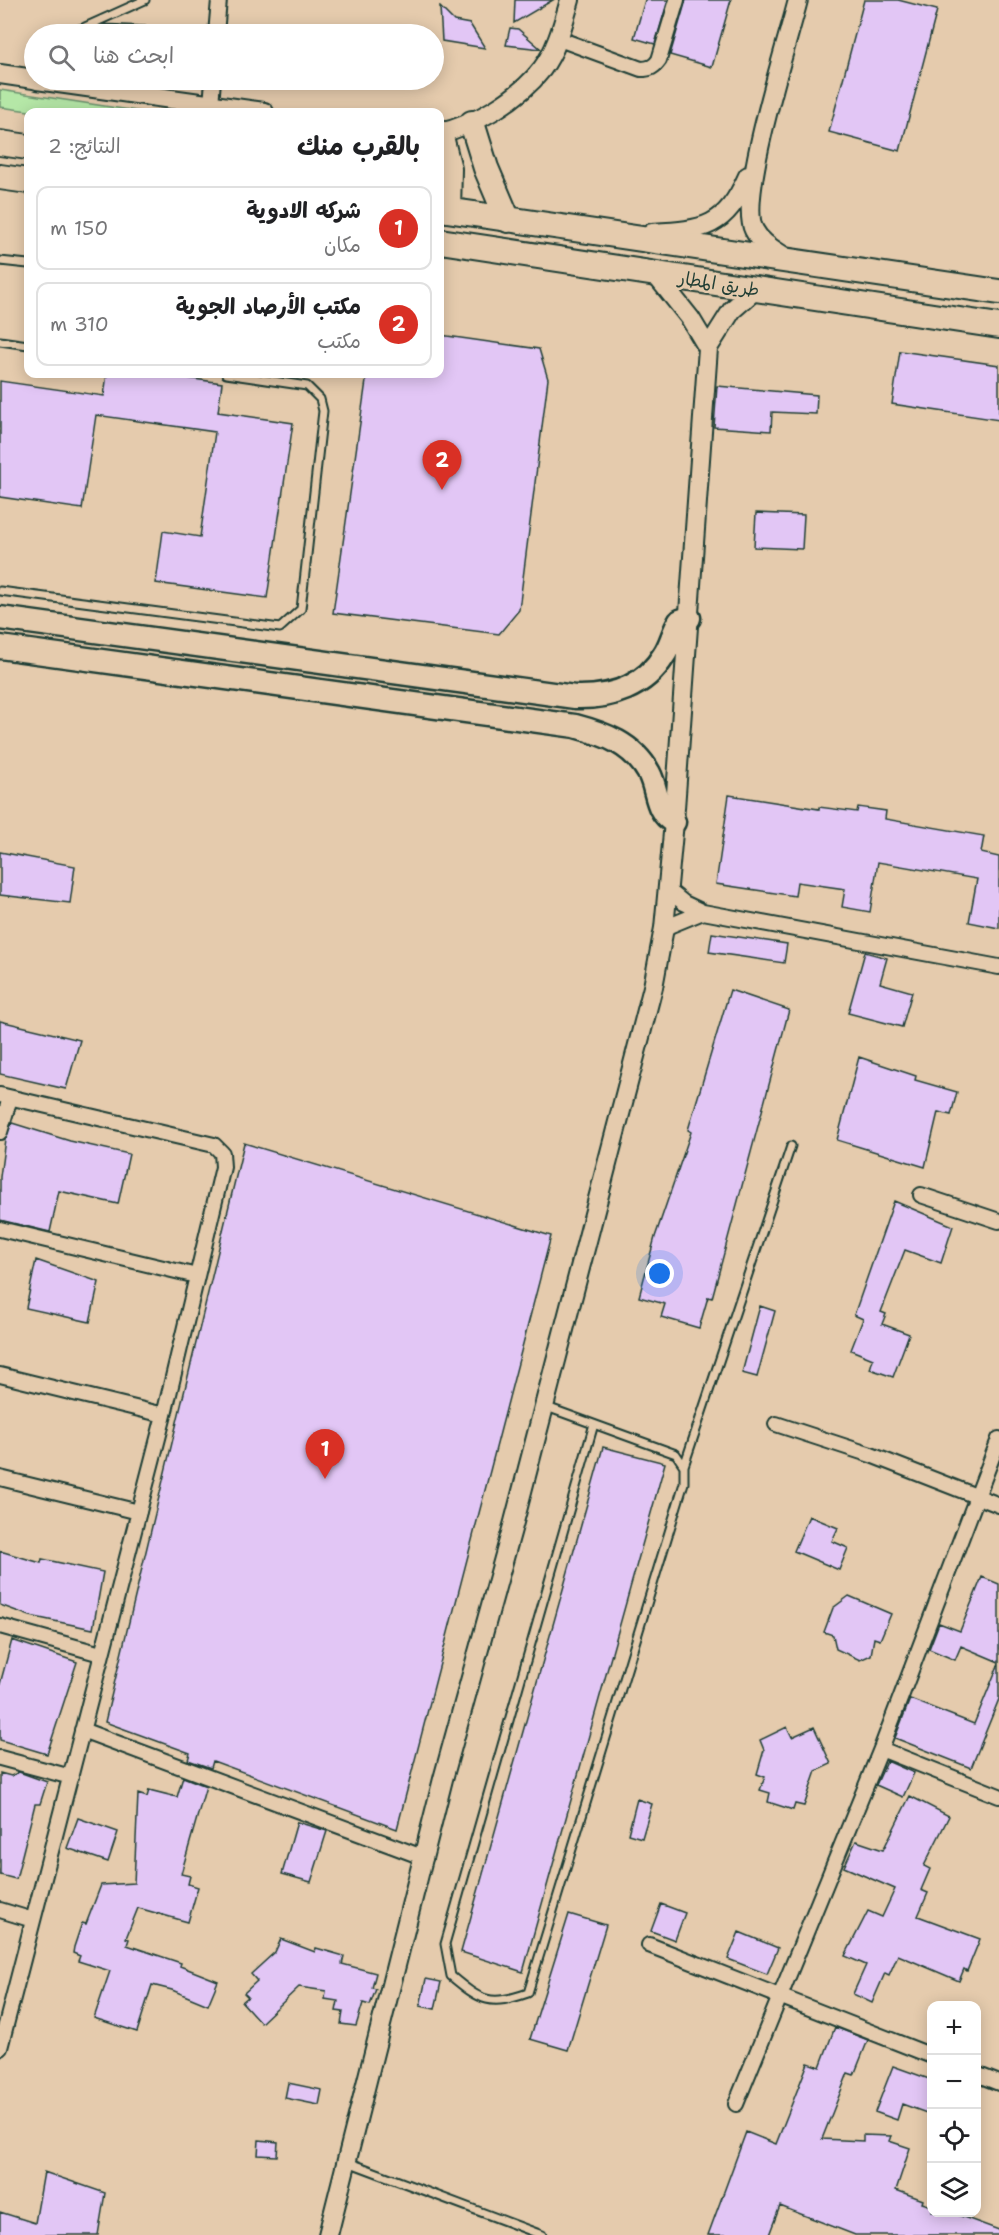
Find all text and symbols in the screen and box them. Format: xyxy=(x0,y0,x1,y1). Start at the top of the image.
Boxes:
search box xyxy=(24,24,444,90)
icon: search xyxy=(45,41,78,74)
text: ابحث هنا xyxy=(93,41,174,70)
text: بالقرب منك xyxy=(297,128,420,163)
text: النتائج: 2 xyxy=(48,133,121,159)
text: شركه الادوية xyxy=(246,196,361,225)
text: 150 m xyxy=(50,215,108,241)
text: 1 xyxy=(394,215,403,241)
text: مكان xyxy=(324,232,361,258)
street label: طريق المطار xyxy=(675,265,761,302)
text: مكتب الأرصاد الجوية xyxy=(176,292,361,321)
text: 310 m xyxy=(50,311,109,337)
text: 2 xyxy=(392,311,406,337)
text: مكتب xyxy=(317,328,361,354)
pin: 2 xyxy=(422,440,462,490)
your location xyxy=(645,1259,674,1288)
pin: 1 xyxy=(306,1430,344,1479)
map controls xyxy=(927,2001,981,2217)
button: + xyxy=(927,2001,981,2055)
button: − xyxy=(927,2055,981,2109)
button: locate xyxy=(927,2109,981,2163)
button: layers xyxy=(927,2163,981,2217)

